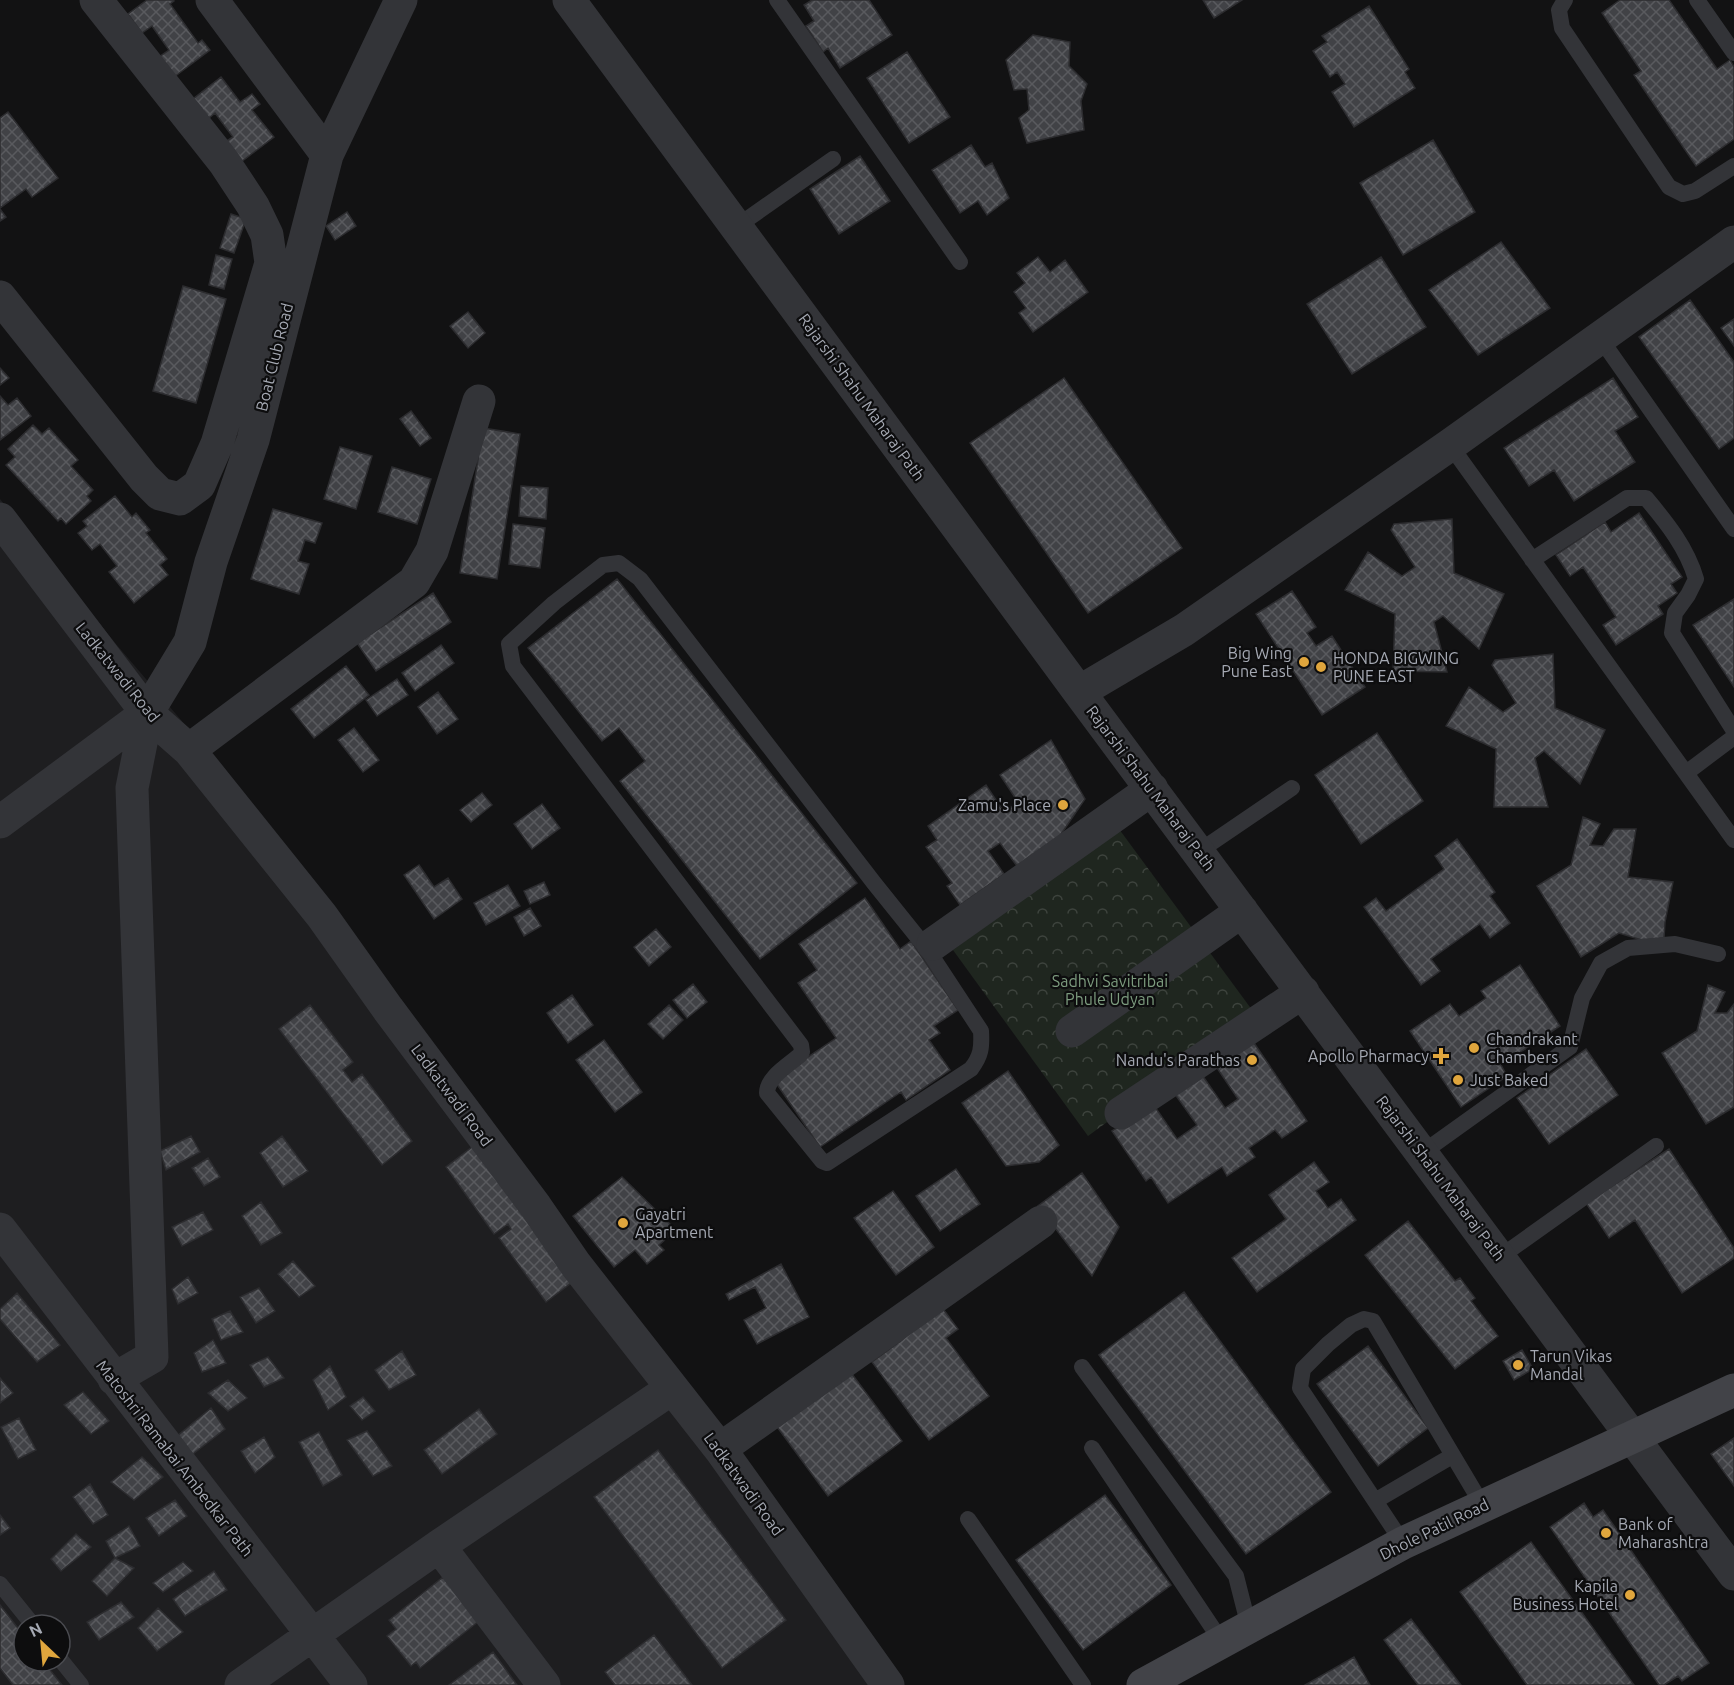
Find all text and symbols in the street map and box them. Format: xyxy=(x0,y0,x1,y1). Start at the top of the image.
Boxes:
street label: Boat Club Road xyxy=(252,301,296,413)
street label: Rajarshi Shahu Maharaj Path xyxy=(795,310,929,484)
street label: Ladkatwadi Road xyxy=(72,619,164,725)
place label: Big Wing Pune East xyxy=(1221,644,1293,680)
place label: HONDA BIGWING PUNE EAST xyxy=(1333,649,1459,685)
marker: Big Wing Pune East xyxy=(1297,655,1311,669)
marker: HONDA BIGWING PUNE EAST xyxy=(1314,660,1328,674)
street label: Rajarshi Shahu Maharaj Path xyxy=(1083,702,1219,874)
place label: Zamu's Place xyxy=(958,796,1051,814)
marker: Zamu's Place xyxy=(1056,798,1070,812)
park label: Sadhvi Savitribai Phule Udyan xyxy=(1052,972,1168,1008)
place label: Chandrakant Chambers xyxy=(1486,1030,1578,1066)
street label: Ladkatwadi Road xyxy=(408,1041,496,1149)
marker: Chandrakant Chambers xyxy=(1467,1041,1481,1055)
place label: Apollo Pharmacy xyxy=(1308,1047,1429,1065)
marker: Apollo Pharmacy xyxy=(1434,1049,1448,1063)
place label: Nandu's Parathas xyxy=(1116,1051,1240,1069)
marker: Nandu's Parathas xyxy=(1245,1053,1259,1067)
place label: Just Baked xyxy=(1470,1071,1548,1089)
marker: Just Baked xyxy=(1451,1073,1465,1087)
street label: Rajarshi Shahu Maharaj Path xyxy=(1373,1092,1509,1264)
place label: Gayatri Apartment xyxy=(635,1205,714,1241)
marker: Gayatri Apartment xyxy=(616,1216,630,1230)
place label: Tarun Vikas Mandal xyxy=(1530,1347,1612,1383)
street label: Matoshri Ramabai Ambedkar Path xyxy=(93,1356,257,1560)
marker: Tarun Vikas Mandal xyxy=(1511,1358,1525,1372)
street label: Ladkatwadi Road xyxy=(701,1429,787,1539)
street label: Dhole Patil Road xyxy=(1377,1495,1491,1563)
place label: Bank of Maharashtra xyxy=(1618,1515,1708,1551)
marker: Bank of Maharashtra xyxy=(1599,1526,1613,1540)
place label: Kapila Business Hotel xyxy=(1513,1577,1618,1613)
marker: Kapila Business Hotel xyxy=(1623,1588,1637,1602)
north arrow xyxy=(12,1613,72,1673)
text: N xyxy=(26,1619,45,1640)

